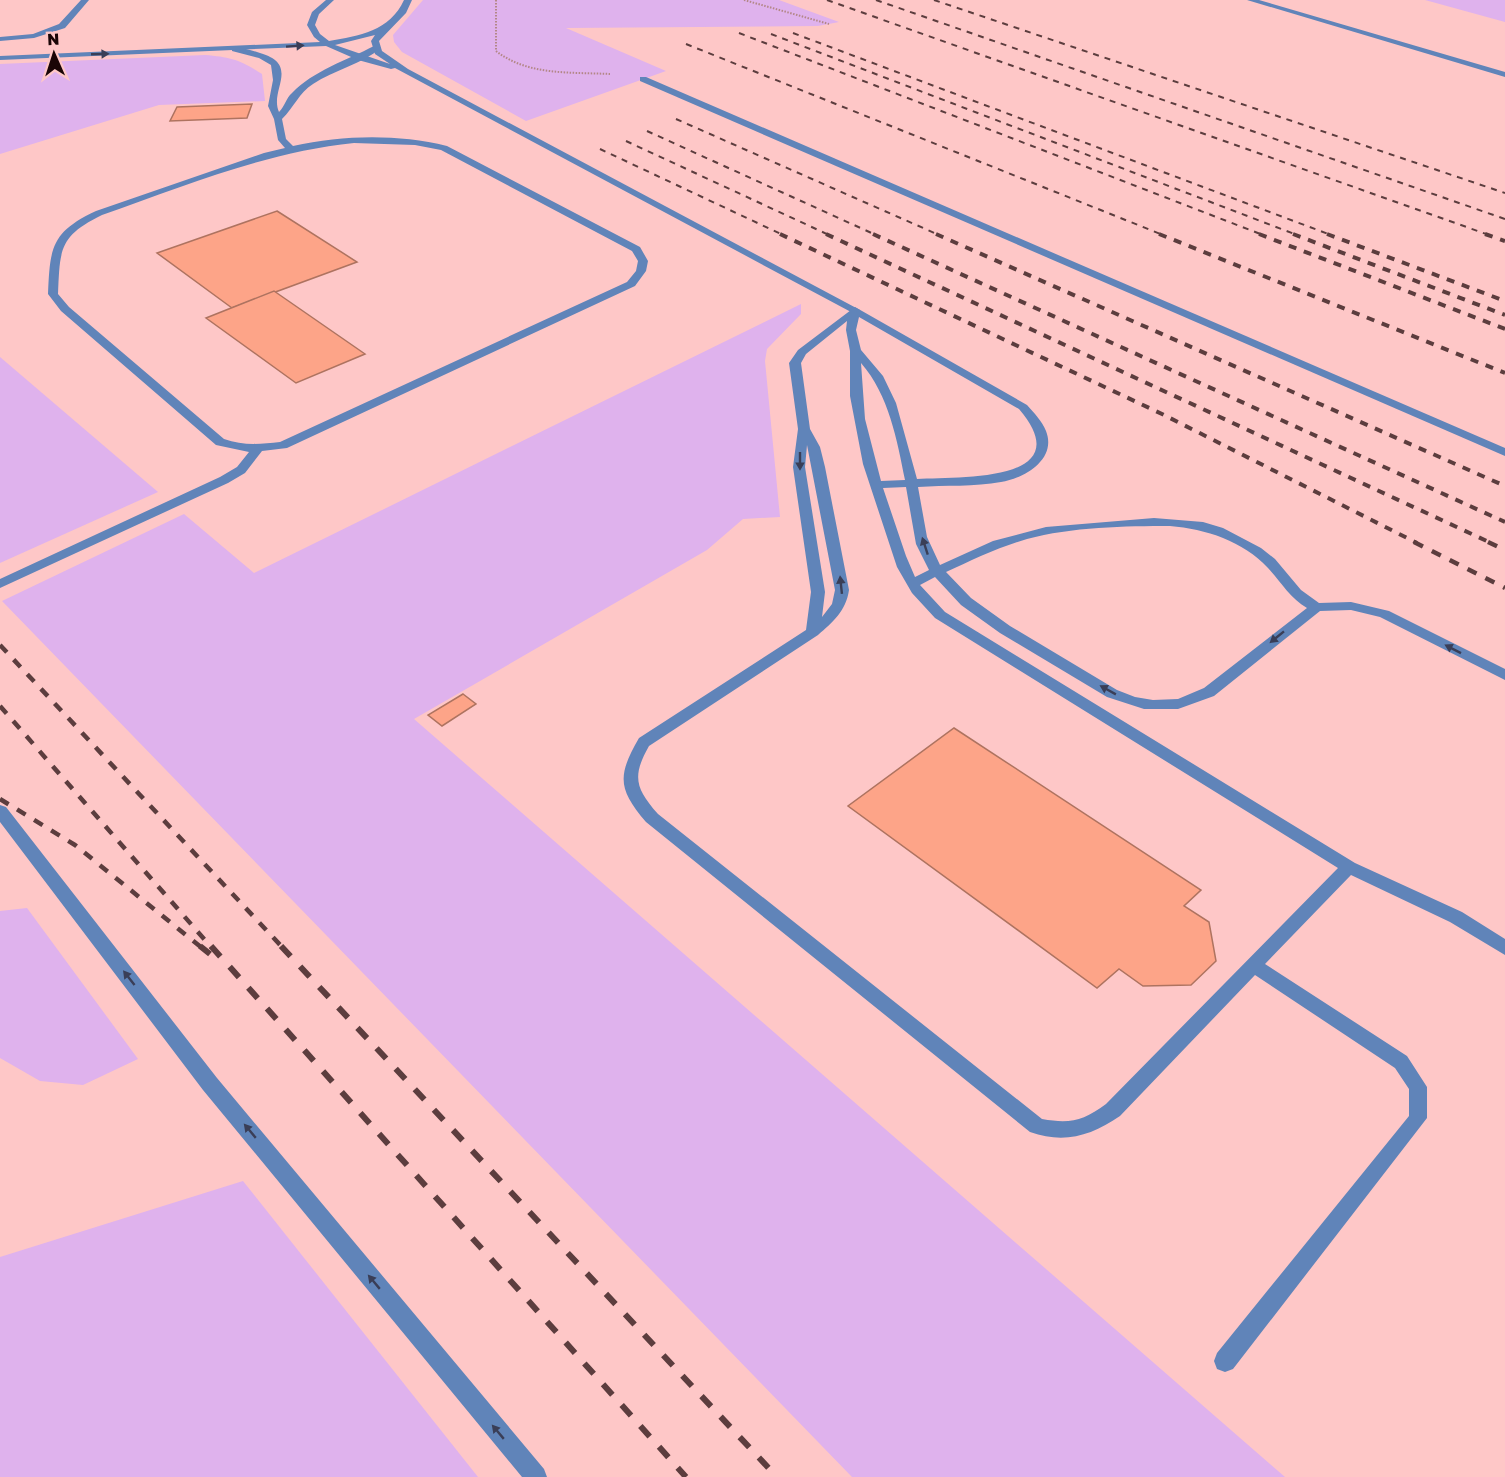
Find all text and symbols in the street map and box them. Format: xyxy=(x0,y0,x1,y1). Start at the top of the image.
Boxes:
north arrow xyxy=(24,24,84,84)
text: N xyxy=(47,29,60,49)
one-way arrow xyxy=(286,41,305,51)
one-way arrow xyxy=(91,49,110,59)
one-way arrow xyxy=(795,452,805,471)
one-way arrow xyxy=(920,537,929,555)
one-way arrow xyxy=(836,576,845,595)
one-way arrow xyxy=(1270,630,1285,643)
one-way arrow xyxy=(1444,644,1462,654)
one-way arrow xyxy=(1099,685,1116,695)
one-way arrow xyxy=(123,971,135,987)
one-way arrow xyxy=(244,1124,256,1139)
one-way arrow xyxy=(368,1275,381,1290)
one-way arrow xyxy=(492,1424,505,1440)

